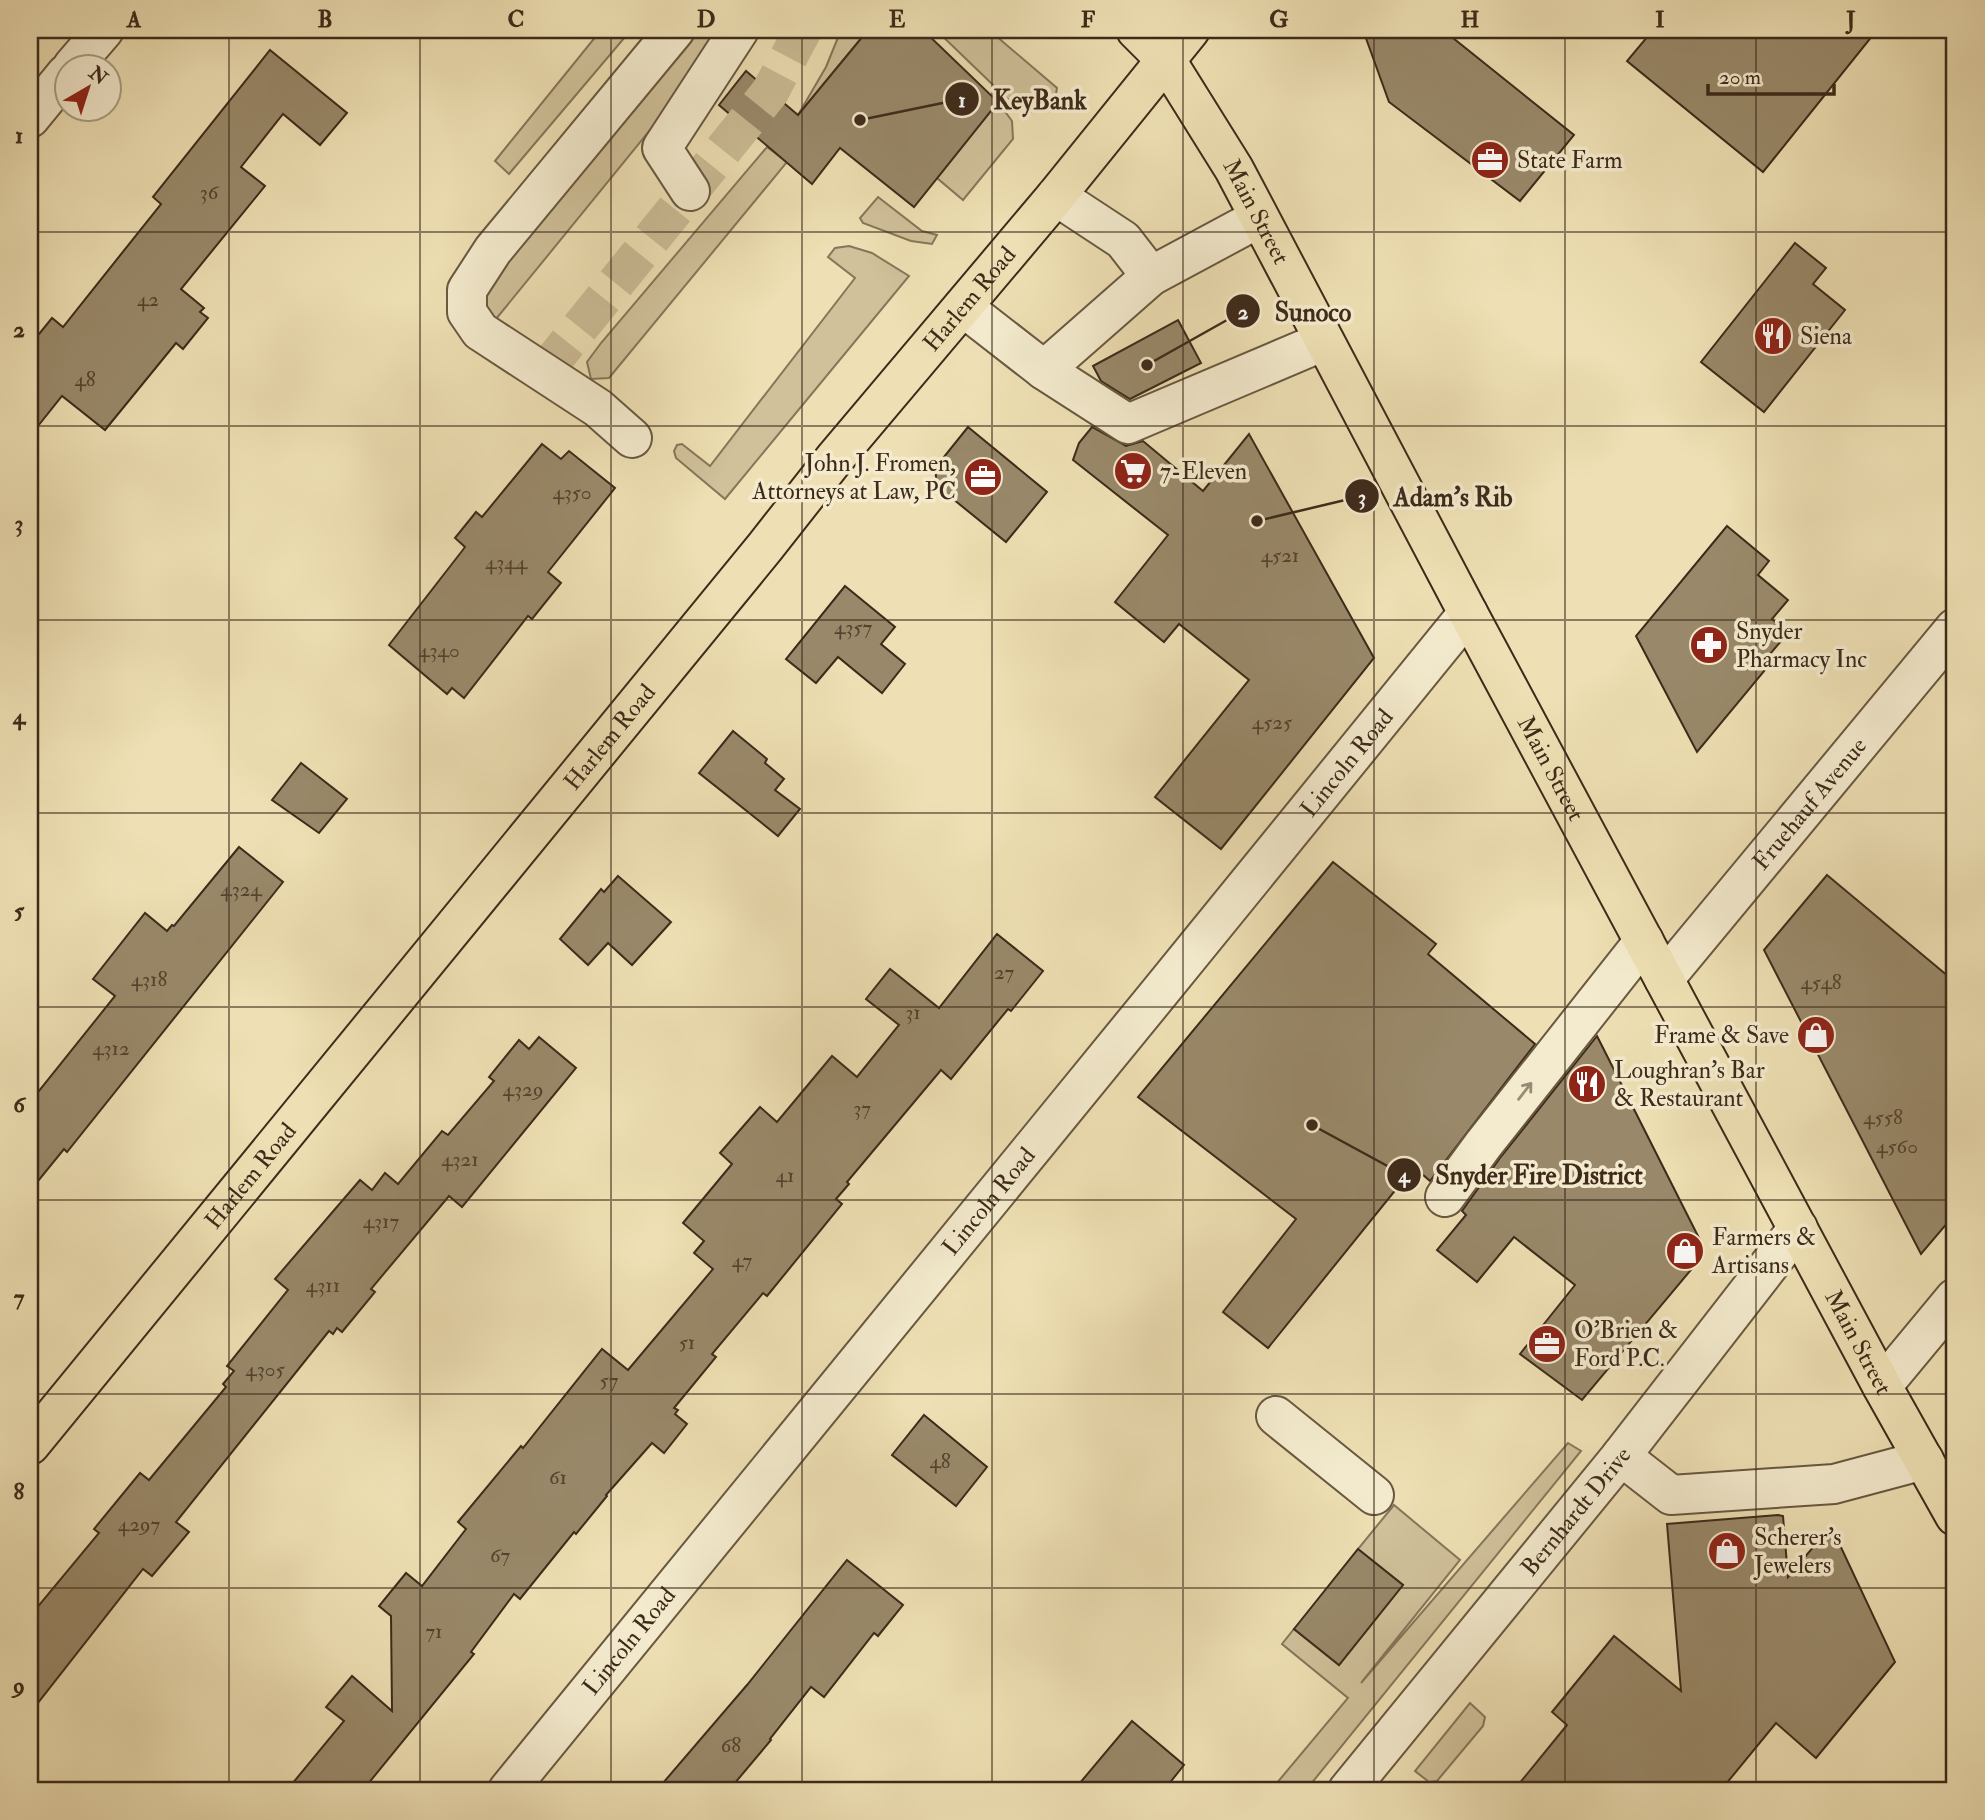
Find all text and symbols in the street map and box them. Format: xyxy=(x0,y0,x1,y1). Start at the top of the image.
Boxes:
text: A xyxy=(126,5,142,34)
text: B xyxy=(317,5,333,34)
text: C xyxy=(508,5,524,34)
text: D xyxy=(697,5,715,34)
text: E xyxy=(889,5,906,34)
text: F xyxy=(1081,5,1096,34)
text: G xyxy=(1269,5,1289,34)
text: H xyxy=(1461,5,1480,34)
text: I xyxy=(1655,5,1665,34)
text: J xyxy=(1845,5,1856,35)
north arrow xyxy=(52,52,122,122)
scale bar xyxy=(1708,52,1834,96)
text: N xyxy=(83,60,113,91)
text: 20 m xyxy=(1719,64,1761,91)
callout: KeyBank xyxy=(945,76,1101,123)
text: KeyBank xyxy=(993,85,1087,118)
text: 1 xyxy=(958,87,966,114)
text: 1 xyxy=(15,121,23,150)
office icon: State Farm xyxy=(1469,139,1511,181)
place label: State Farm xyxy=(1517,145,1623,176)
street label: Main Street xyxy=(1216,154,1297,270)
house number: 36 xyxy=(200,179,220,206)
street label: Harlem Road xyxy=(916,240,1023,358)
house number: 42 xyxy=(137,286,159,313)
callout: Sunoco xyxy=(1226,288,1366,335)
text: Sunoco xyxy=(1275,297,1352,329)
text: 2 xyxy=(1238,299,1249,326)
text: 2 xyxy=(13,315,25,344)
restaurant icon: Siena xyxy=(1752,315,1794,357)
place label: Siena xyxy=(1800,321,1853,352)
house number: 48 xyxy=(74,366,96,393)
place label: John J. Fromen, Attorneys at Law, PC xyxy=(751,448,956,507)
supermarket icon: 7-Eleven xyxy=(1112,450,1154,492)
office icon: John J. Fromen, Attorneys at Law, PC xyxy=(962,456,1004,498)
place label: 7-Eleven xyxy=(1160,456,1247,487)
callout: Adam's Rib xyxy=(1344,473,1526,520)
house number: 4350 xyxy=(552,479,592,506)
text: Adam's Rib xyxy=(1393,482,1513,514)
text: 3 xyxy=(1358,484,1366,511)
text: 3 xyxy=(15,509,23,538)
house number: 4521 xyxy=(1261,542,1299,569)
house number: 4344 xyxy=(485,549,529,576)
house number: 4357 xyxy=(834,614,872,641)
place label: Snyder Pharmacy Inc xyxy=(1736,616,1867,675)
pharmacy icon: Snyder Pharmacy Inc xyxy=(1688,624,1730,666)
house number: 4340 xyxy=(418,637,460,664)
street label: Harlem Road xyxy=(557,678,663,797)
text: 4 xyxy=(12,702,27,731)
street label: Lincoln Road xyxy=(1294,702,1400,824)
house number: 4525 xyxy=(1252,709,1293,736)
street label: Main Street xyxy=(1510,711,1592,827)
street label: Fruehauf Avenue xyxy=(1746,731,1874,876)
house number: 4324 xyxy=(220,876,263,903)
text: 5 xyxy=(14,896,25,925)
house number: 27 xyxy=(994,959,1014,986)
house number: 4318 xyxy=(131,966,168,993)
house number: 4548 xyxy=(1800,969,1842,996)
house number: 31 xyxy=(905,999,921,1026)
shop icon: Frame & Save xyxy=(1795,1014,1837,1056)
place label: Frame & Save xyxy=(1654,1020,1789,1051)
house number: 4312 xyxy=(92,1035,130,1062)
place label: Loughran's Bar & Restaurant xyxy=(1614,1055,1765,1114)
restaurant icon: Loughran's Bar & Restaurant xyxy=(1566,1063,1608,1105)
house number: 4329 xyxy=(503,1076,543,1103)
one-way arrow xyxy=(1518,1083,1533,1101)
text: 6 xyxy=(13,1090,27,1119)
house number: 37 xyxy=(853,1095,871,1122)
house number: 4558 xyxy=(1863,1104,1903,1131)
street label: Harlem Road xyxy=(198,1116,304,1236)
house number: 4560 xyxy=(1876,1133,1918,1160)
street label: Lincoln Road xyxy=(935,1141,1043,1262)
house number: 4321 xyxy=(441,1146,479,1173)
callout: Snyder Fire District xyxy=(1386,1152,1657,1199)
text: Snyder Fire District xyxy=(1435,1160,1643,1193)
house number: 41 xyxy=(776,1162,794,1189)
text: 4 xyxy=(1397,1162,1411,1189)
house number: 4317 xyxy=(363,1208,400,1235)
place label: Farmers & Artisans xyxy=(1711,1222,1816,1281)
shop icon: Farmers & Artisans xyxy=(1664,1230,1706,1272)
house number: 47 xyxy=(732,1247,753,1274)
house number: 4311 xyxy=(306,1272,340,1299)
text: 7 xyxy=(14,1283,25,1312)
street label: Main Street xyxy=(1817,1285,1899,1401)
place label: O'Brien & Ford P.C. xyxy=(1574,1315,1678,1374)
office icon: O'Brien & Ford P.C. xyxy=(1526,1323,1568,1365)
house number: 51 xyxy=(679,1329,695,1356)
house number: 4305 xyxy=(245,1356,285,1383)
house number: 57 xyxy=(600,1367,619,1394)
street label: Bernhardt Drive xyxy=(1514,1441,1638,1583)
house number: 48 xyxy=(929,1448,951,1475)
house number: 61 xyxy=(549,1464,567,1491)
text: 8 xyxy=(14,1477,25,1506)
house number: 4297 xyxy=(118,1511,161,1538)
place label: Scherer's Jewelers xyxy=(1753,1522,1842,1581)
shop icon: Scherer's Jewelers xyxy=(1706,1530,1748,1572)
house number: 67 xyxy=(490,1542,510,1569)
street label: Lincoln Road xyxy=(576,1581,683,1702)
house number: 71 xyxy=(425,1618,443,1645)
text: 9 xyxy=(11,1671,25,1700)
house number: 68 xyxy=(721,1732,741,1759)

